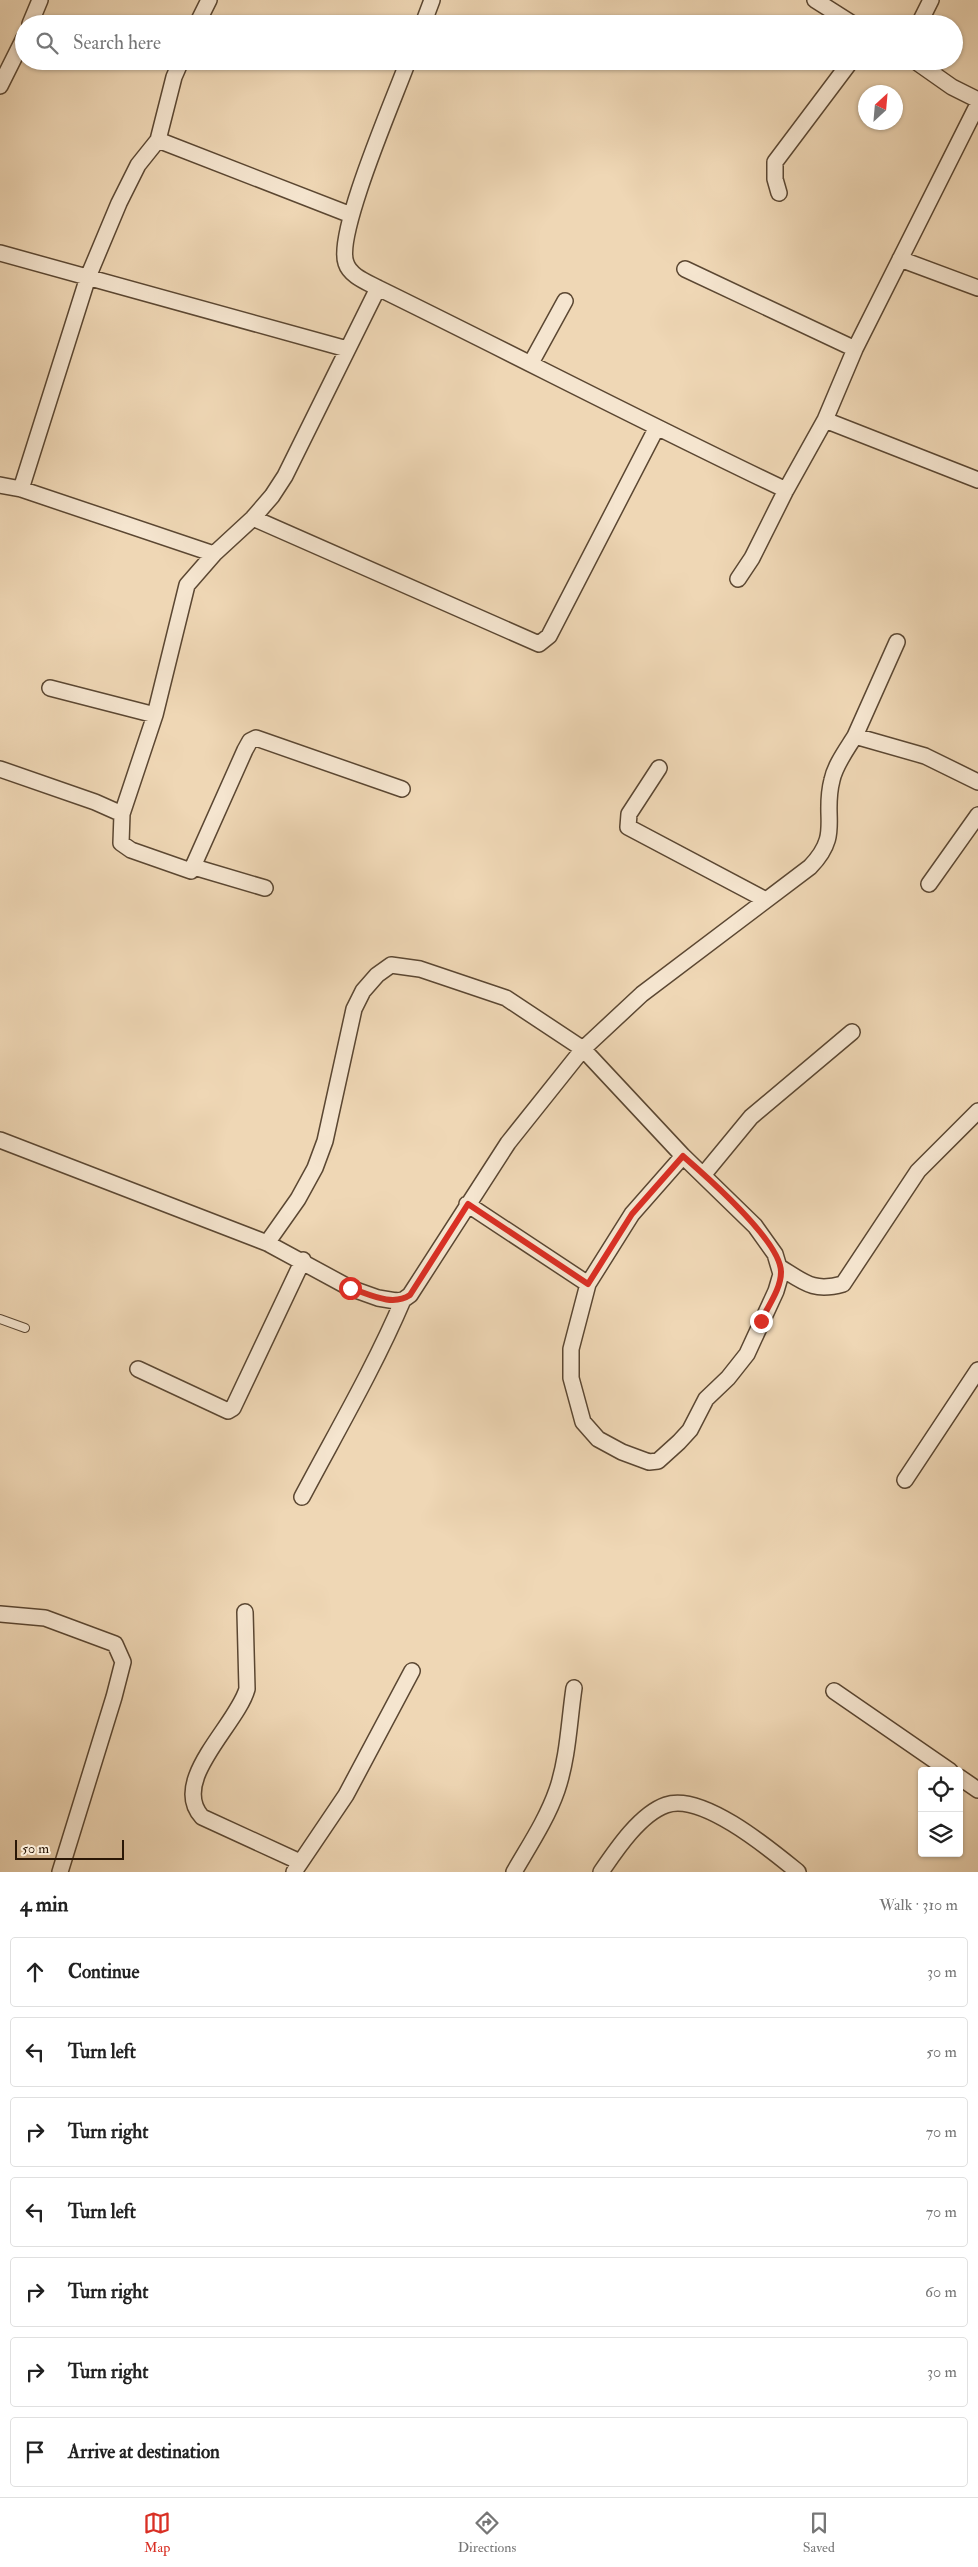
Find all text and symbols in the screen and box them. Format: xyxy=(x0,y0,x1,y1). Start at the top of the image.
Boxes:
search box xyxy=(15,15,963,70)
icon: search xyxy=(33,29,61,57)
text: Search here xyxy=(73,31,161,55)
north arrow xyxy=(858,85,903,130)
route start xyxy=(339,1277,362,1300)
route end xyxy=(750,1310,773,1333)
map controls xyxy=(918,1767,963,1857)
button: locate xyxy=(918,1767,963,1812)
button: layers xyxy=(918,1812,963,1857)
scale bar xyxy=(15,1837,124,1860)
text: 50 m xyxy=(22,1840,49,1857)
text: 4 min xyxy=(20,1891,68,1918)
text: Walk · 310 m xyxy=(879,1895,958,1915)
icon: ahead xyxy=(21,1958,49,1986)
text: Continue xyxy=(68,1960,139,1984)
text: 30 m xyxy=(927,1962,957,1982)
icon: left xyxy=(21,2038,49,2066)
text: Turn left xyxy=(68,2040,136,2064)
text: 50 m xyxy=(926,2042,957,2062)
icon: right xyxy=(21,2118,49,2146)
text: Turn right xyxy=(68,2120,148,2144)
text: 70 m xyxy=(926,2122,957,2142)
icon: left xyxy=(21,2198,49,2226)
text: Turn left xyxy=(68,2200,136,2224)
text: 70 m xyxy=(926,2202,957,2222)
icon: right xyxy=(21,2278,49,2306)
text: Turn right xyxy=(68,2280,148,2304)
text: 60 m xyxy=(925,2282,957,2302)
icon: right xyxy=(21,2358,49,2386)
text: Turn right xyxy=(68,2360,148,2384)
text: 30 m xyxy=(927,2362,957,2382)
icon: arrive xyxy=(21,2438,49,2466)
text: Arrive at destination xyxy=(68,2440,220,2464)
tab: Map xyxy=(143,2509,171,2556)
tab: Directions xyxy=(458,2509,516,2556)
tab: Saved xyxy=(803,2509,835,2556)

